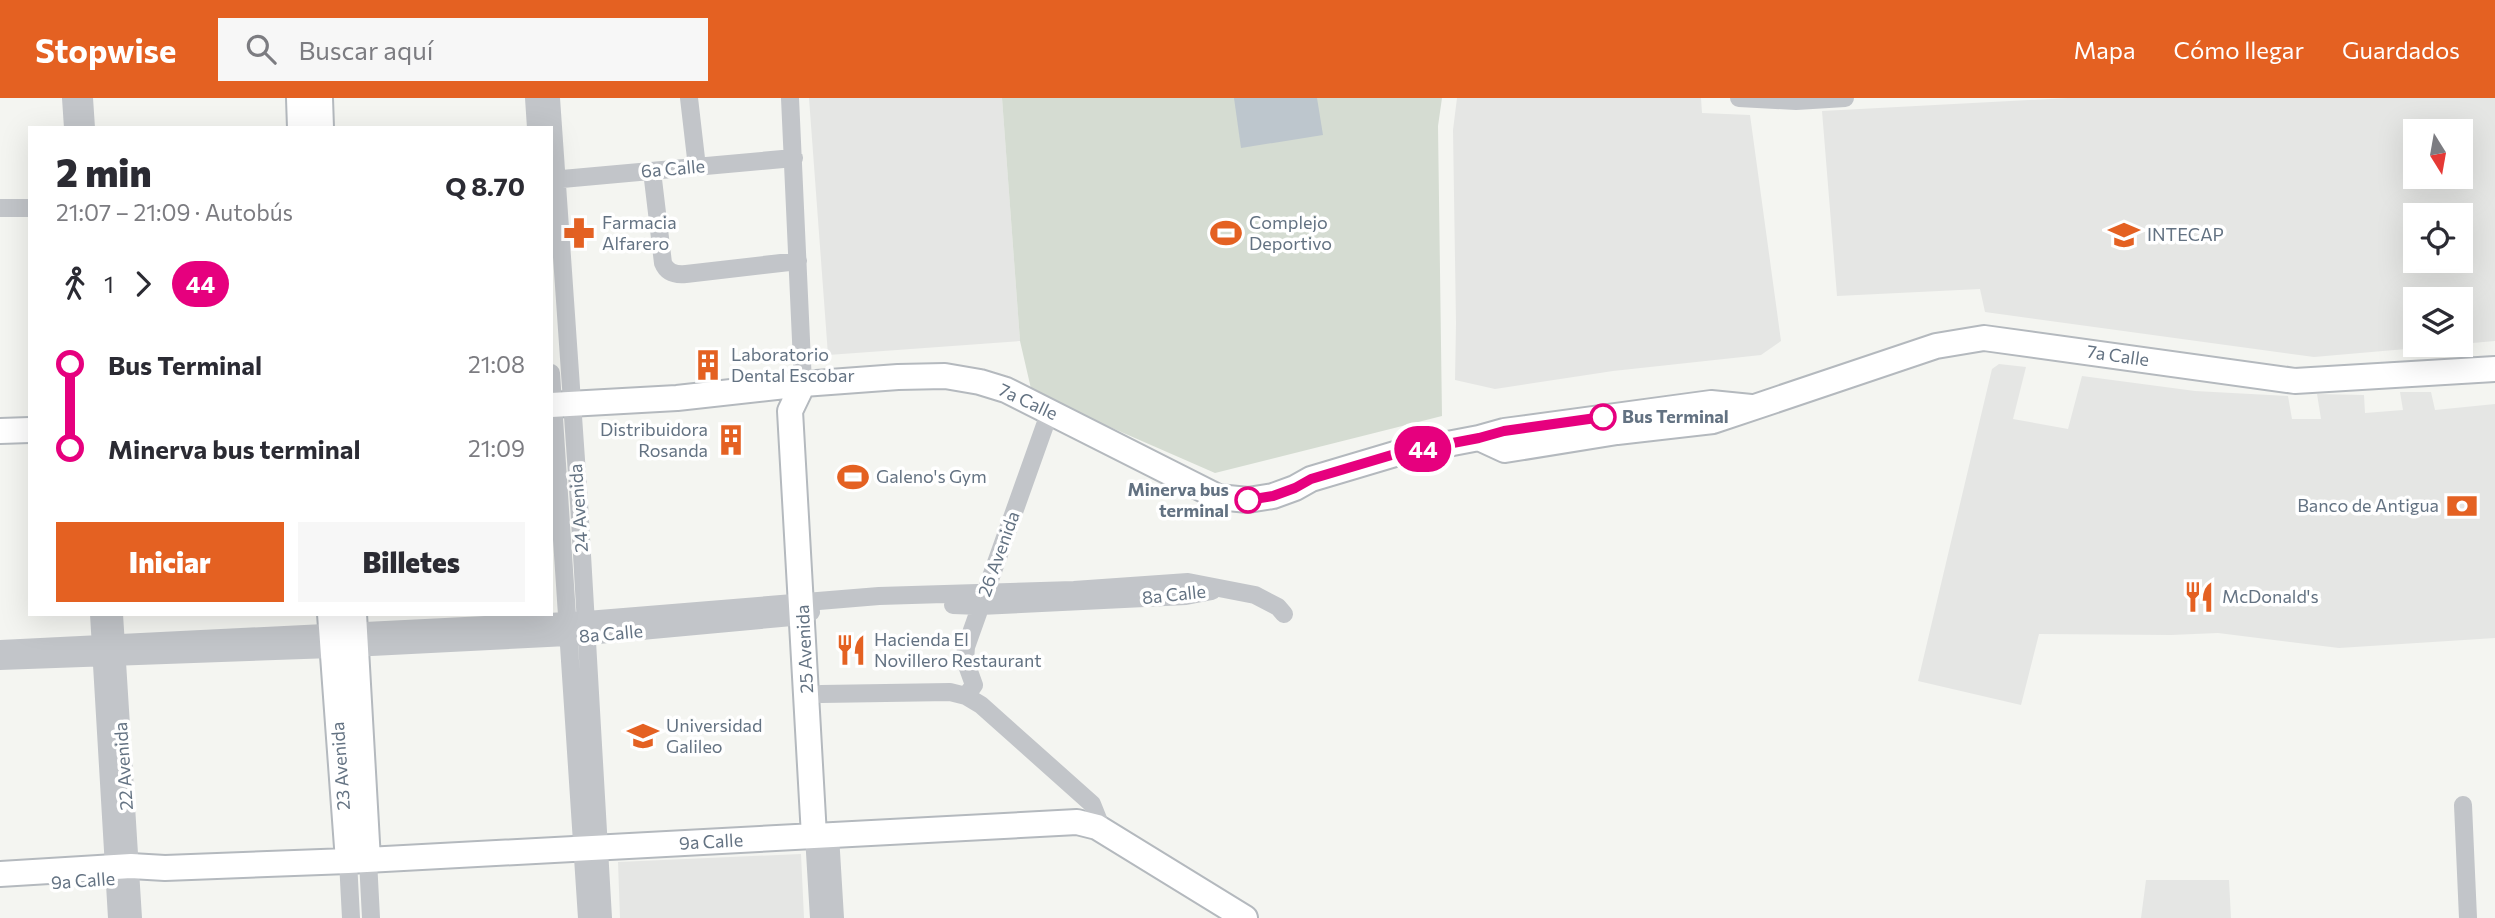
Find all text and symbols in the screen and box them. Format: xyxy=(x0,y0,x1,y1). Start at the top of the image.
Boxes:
search box xyxy=(218,18,708,81)
text: Stopwise xyxy=(35,29,176,70)
icon: search xyxy=(242,30,280,68)
text: Buscar aquí xyxy=(298,34,433,65)
text: Mapa xyxy=(2073,35,2136,64)
text: Cómo llegar xyxy=(2174,35,2304,64)
text: Guardados xyxy=(2342,35,2460,64)
north arrow xyxy=(2403,119,2473,189)
map controls xyxy=(2403,119,2473,357)
text: 2 min xyxy=(56,148,151,195)
street label: 6a Calle xyxy=(640,154,706,182)
text: Q 8.70 xyxy=(445,170,525,201)
text: 21:07 – 21:09 · Autobús xyxy=(56,198,293,226)
button: locate xyxy=(2403,203,2473,273)
place label: Farmacia Alfarero xyxy=(602,211,677,254)
place label: Complejo Deportivo xyxy=(1249,211,1332,254)
pharmacy icon: Farmacia Alfarero xyxy=(562,216,596,250)
sports icon: Complejo Deportivo xyxy=(1209,216,1243,250)
school or university icon: INTECAP xyxy=(2107,218,2141,252)
place label: INTECAP xyxy=(2147,223,2224,245)
icon: walk xyxy=(56,265,94,303)
icon: forward xyxy=(124,265,162,303)
text: 44 xyxy=(186,269,215,298)
text: 1 xyxy=(104,270,114,298)
button: layers xyxy=(2403,287,2473,357)
street label: 7a Calle xyxy=(2086,340,2151,370)
place label: Laboratorio Dental Escobar xyxy=(731,343,855,386)
building icon: Laboratorio Dental Escobar xyxy=(691,348,725,382)
text: Bus Terminal xyxy=(108,349,262,380)
text: 21:08 xyxy=(468,350,525,378)
street label: 7a Calle xyxy=(995,378,1061,424)
marker: Bus Terminal xyxy=(1590,404,1616,430)
place label: Bus Terminal xyxy=(1622,405,1729,427)
place label: Distribuidora Rosanda xyxy=(600,418,708,461)
building icon: Distribuidora Rosanda xyxy=(714,423,748,457)
line badge: 44 xyxy=(1392,426,1454,472)
text: Minerva bus terminal xyxy=(108,433,361,464)
text: 21:09 xyxy=(468,434,525,462)
text: 44 xyxy=(1408,434,1438,463)
sports icon: Galeno's Gym xyxy=(836,460,870,494)
street label: 24 Avenida xyxy=(564,463,592,553)
place label: Galeno's Gym xyxy=(876,465,987,487)
place label: Minerva bus terminal xyxy=(1127,478,1229,521)
marker: Minerva bus terminal xyxy=(1235,487,1261,513)
bank icon: Banco de Antigua xyxy=(2445,489,2479,523)
place label: Banco de Antigua xyxy=(2297,494,2439,516)
street label: 26 Avenida xyxy=(972,508,1024,599)
button: Iniciar xyxy=(56,522,284,602)
button: Billetes xyxy=(298,522,525,602)
street label: 8a Calle xyxy=(1141,580,1207,608)
restaurant icon: McDonald's xyxy=(2182,580,2216,614)
place label: McDonald's xyxy=(2222,585,2319,607)
street label: 25 Avenida xyxy=(791,604,817,694)
street label: 8a Calle xyxy=(578,619,644,647)
place label: Hacienda El Novillero Restaurant xyxy=(874,628,1042,671)
restaurant icon: Hacienda El Novillero Restaurant xyxy=(834,633,868,667)
place label: Universidad Galileo xyxy=(666,714,762,757)
school or university icon: Universidad Galileo xyxy=(626,719,660,753)
street label: 22 Avenida xyxy=(109,721,137,811)
street label: 23 Avenida xyxy=(326,721,354,811)
street label: 9a Calle xyxy=(678,828,744,854)
street label: 9a Calle xyxy=(50,867,116,893)

